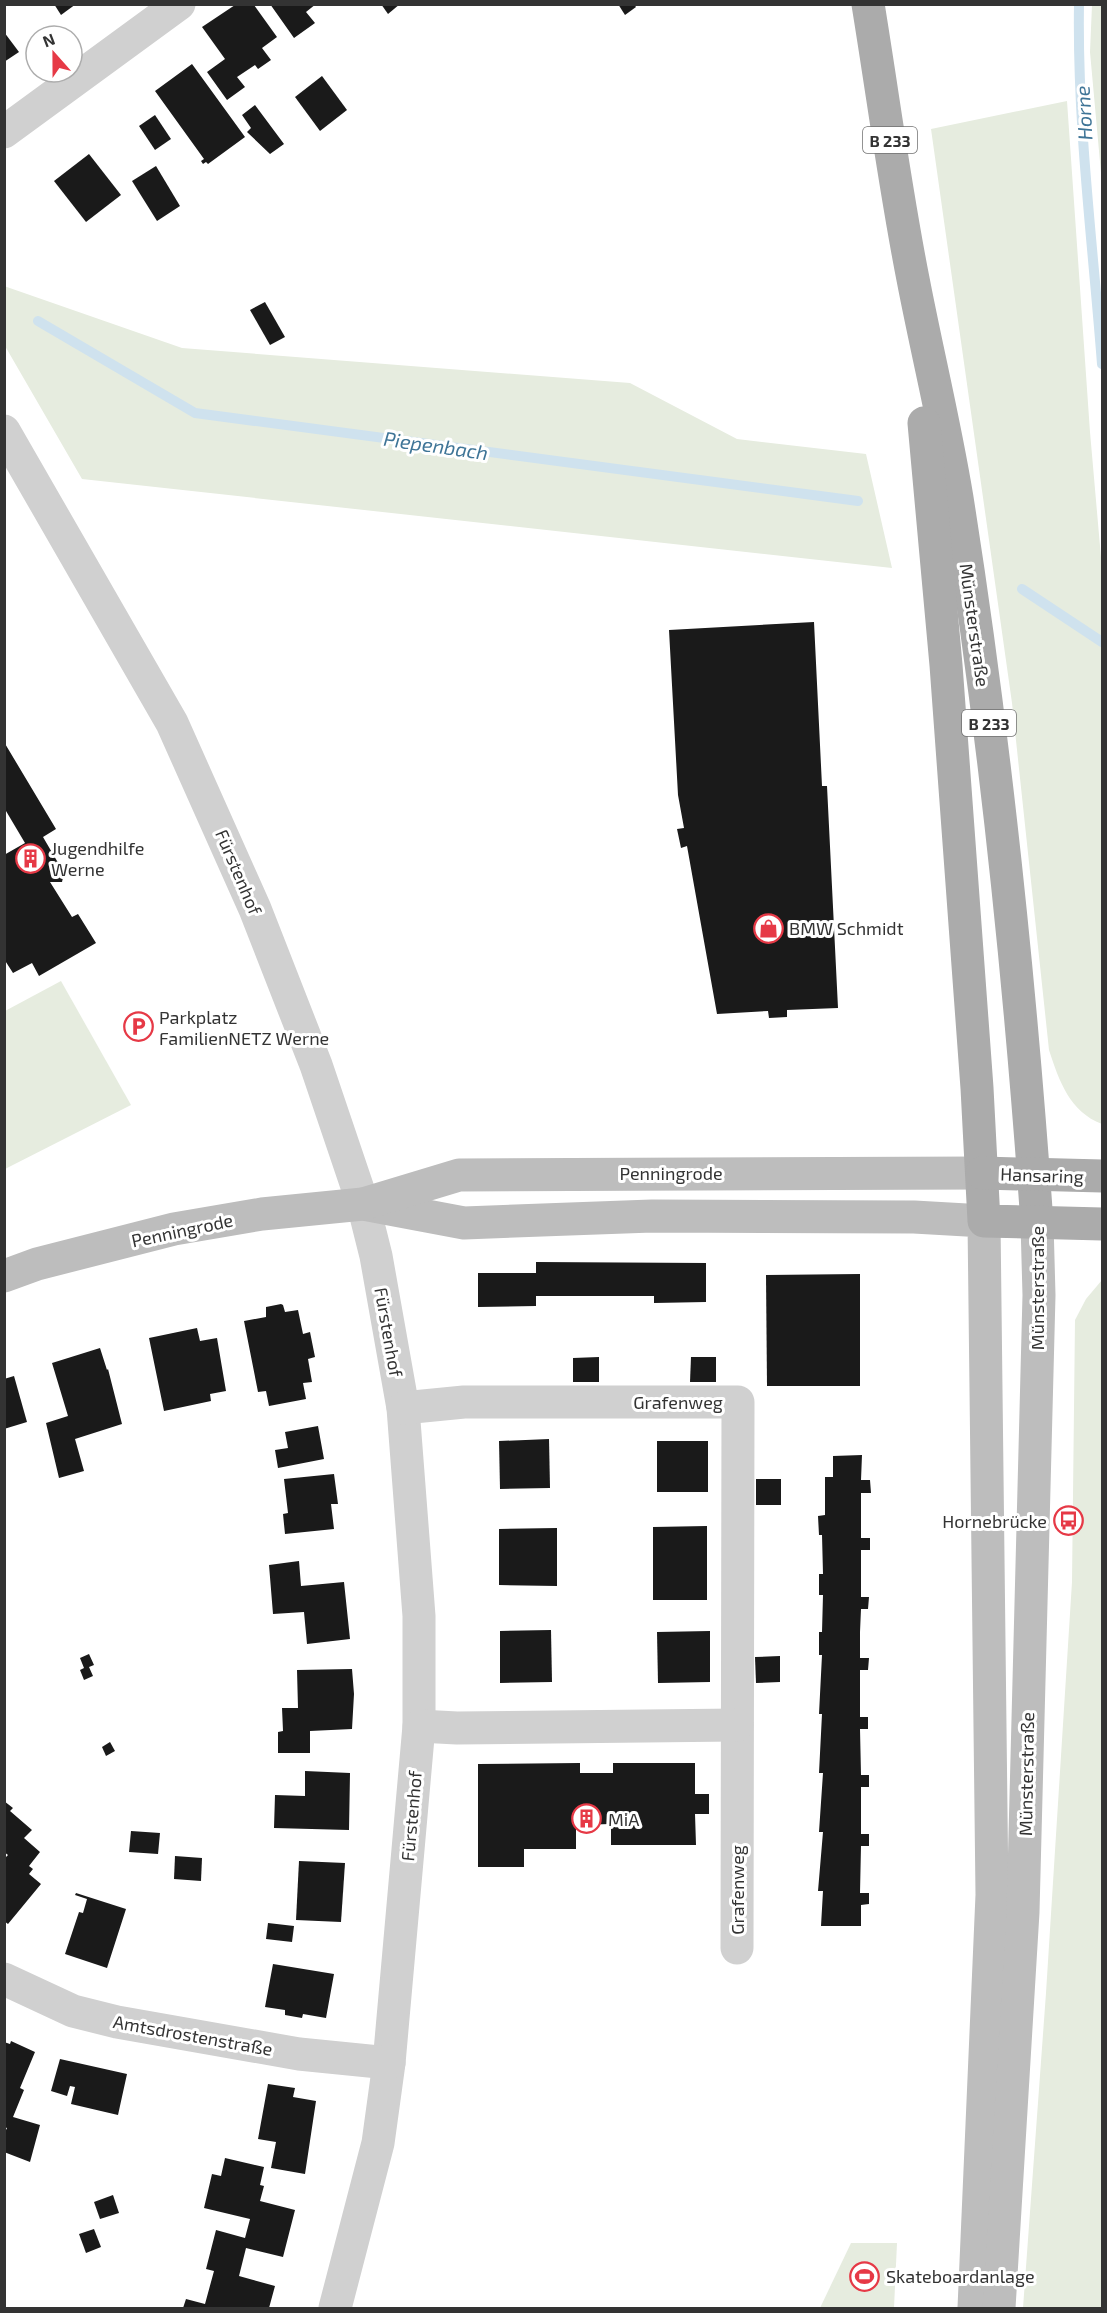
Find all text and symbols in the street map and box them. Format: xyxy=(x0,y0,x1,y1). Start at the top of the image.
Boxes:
north arrow xyxy=(24,24,84,84)
text: N xyxy=(40,29,57,50)
water label: Horne xyxy=(1070,85,1096,141)
road number: B 233 xyxy=(863,127,917,153)
water label: Piepenbach xyxy=(382,426,490,464)
street label: Münsterstraße xyxy=(955,562,995,688)
road number: B 233 xyxy=(962,710,1016,736)
street label: Fürstenhof xyxy=(211,826,267,919)
place label: Jugendhilfe Werne xyxy=(51,837,144,880)
building icon: Jugendhilfe Werne xyxy=(14,842,46,874)
shop icon: BMW Schmidt xyxy=(752,912,784,944)
place label: BMW Schmidt xyxy=(789,917,904,939)
place label: Parkplatz FamilienNETZ Werne xyxy=(159,1006,329,1049)
parking icon: Parkplatz FamilienNETZ Werne xyxy=(122,1011,154,1043)
street label: Penningrode xyxy=(619,1162,723,1184)
street label: Hansaring xyxy=(1000,1163,1084,1187)
street label: Penningrode xyxy=(129,1209,235,1251)
street label: Münsterstraße xyxy=(1026,1226,1048,1350)
street label: Fürstenhof xyxy=(370,1286,408,1380)
street label: Grafenweg xyxy=(633,1391,723,1413)
bus stop icon: Hornebrücke xyxy=(1052,1505,1084,1537)
place label: Hornebrücke xyxy=(942,1510,1047,1532)
street label: Münsterstraße xyxy=(1014,1712,1038,1836)
street label: Fürstenhof xyxy=(396,1769,426,1862)
building icon: MiA xyxy=(571,1803,603,1835)
place label: MiA xyxy=(608,1808,640,1830)
street label: Grafenweg xyxy=(726,1845,748,1935)
street label: Amtsdrostenstraße xyxy=(112,2010,274,2060)
sports icon: Skateboardanlage xyxy=(849,2260,881,2292)
place label: Skateboardanlage xyxy=(886,2265,1035,2287)

